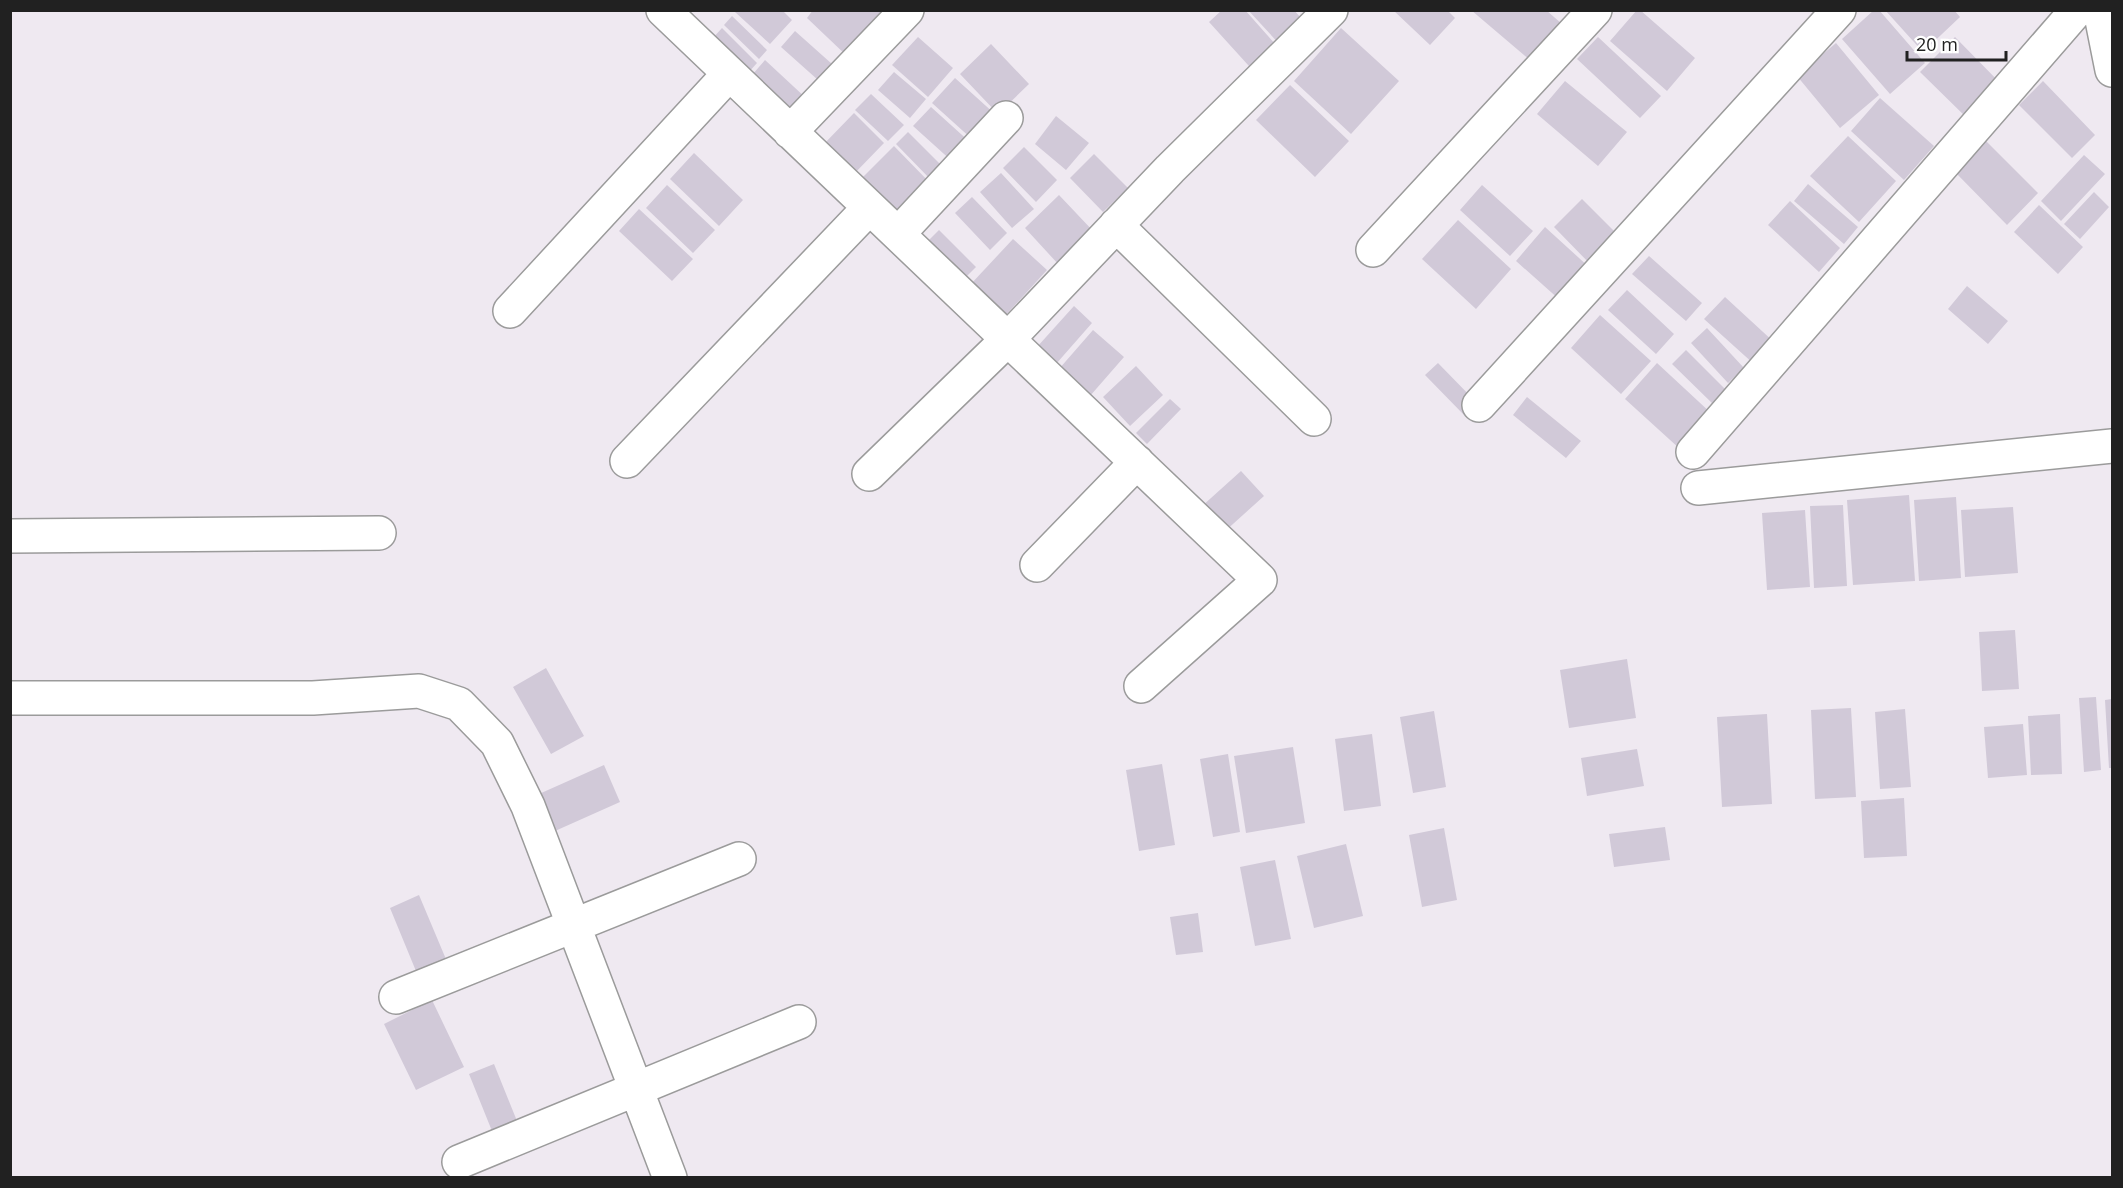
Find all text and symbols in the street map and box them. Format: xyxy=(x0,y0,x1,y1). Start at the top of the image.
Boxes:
scale bar xyxy=(1907,24,2006,62)
text: 20 m xyxy=(1916,32,1958,56)

